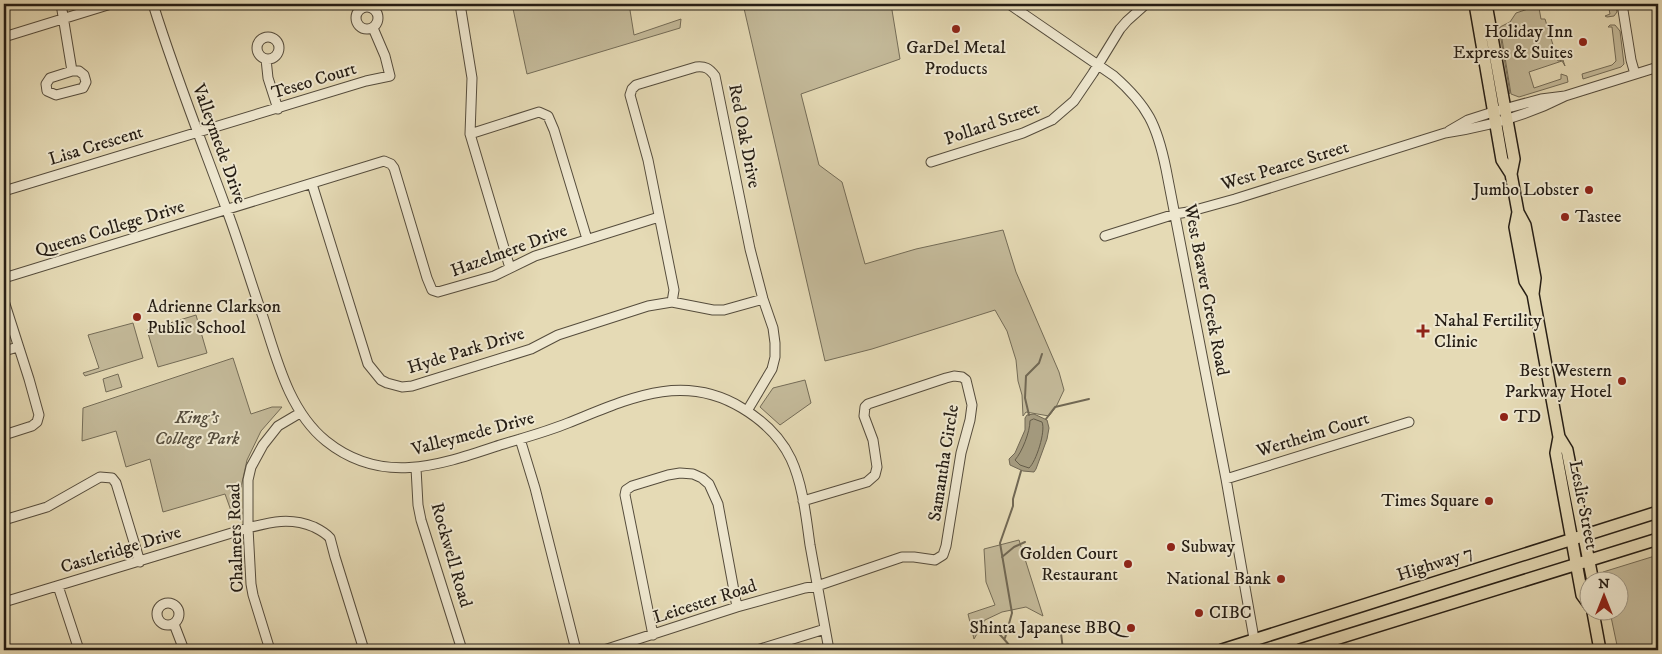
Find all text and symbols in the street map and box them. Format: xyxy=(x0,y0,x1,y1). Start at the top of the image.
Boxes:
place label: Holiday Inn Express & Suites xyxy=(1453,21,1574,64)
marker: GarDel Metal Products xyxy=(950,23,962,35)
marker: Holiday Inn Express & Suites xyxy=(1577,36,1589,48)
place label: GarDel Metal Products xyxy=(906,37,1006,80)
street label: Teseo Court xyxy=(269,58,359,104)
street label: Valleymede Drive xyxy=(187,80,251,207)
street label: Red Oak Drive xyxy=(723,82,765,190)
street label: Pollard Street xyxy=(941,97,1043,151)
street label: Lisa Crescent xyxy=(46,121,146,171)
street label: West Pearce Street xyxy=(1218,136,1352,196)
place label: Jumbo Lobster xyxy=(1471,179,1579,201)
marker: Jumbo Lobster xyxy=(1583,184,1595,196)
street label: Queens College Drive xyxy=(33,196,187,262)
street label: West Beaver Creek Road xyxy=(1178,201,1233,378)
place label: Tastee xyxy=(1575,206,1621,228)
marker: Tastee xyxy=(1559,211,1571,223)
street label: Hazelmere Drive xyxy=(448,220,570,282)
place label: Adrienne Clarkson Public School xyxy=(147,296,282,339)
place label: Nahal Fertility Clinic xyxy=(1434,310,1542,353)
marker: Adrienne Clarkson Public School xyxy=(131,311,143,323)
street label: Hyde Park Drive xyxy=(405,323,527,379)
marker: Nahal Fertility Clinic xyxy=(1416,324,1430,338)
place label: Best Western Parkway Hotel xyxy=(1505,360,1613,403)
marker: Best Western Parkway Hotel xyxy=(1616,375,1628,387)
street label: Samantha Circle xyxy=(924,403,964,523)
place label: TD xyxy=(1514,406,1541,428)
park label: King's College Park xyxy=(154,407,240,450)
street label: Valleymede Drive xyxy=(408,407,537,461)
street label: Wertheim Court xyxy=(1253,407,1372,463)
marker: TD xyxy=(1498,411,1510,423)
street label: Leslie Street xyxy=(1564,459,1602,552)
street label: Chalmers Road xyxy=(223,483,249,593)
place label: Times Square xyxy=(1381,490,1479,512)
marker: Times Square xyxy=(1483,495,1495,507)
street label: Rockwell Road xyxy=(426,500,476,610)
street label: Castleridge Drive xyxy=(58,521,184,579)
place label: Subway xyxy=(1181,536,1236,558)
marker: Subway xyxy=(1165,541,1177,553)
street label: Highway 7 xyxy=(1394,541,1476,587)
place label: Golden Court Restaurant xyxy=(1020,543,1118,586)
marker: Golden Court Restaurant xyxy=(1122,558,1134,570)
place label: National Bank xyxy=(1166,568,1271,590)
north arrow xyxy=(1580,572,1630,622)
marker: National Bank xyxy=(1275,573,1287,585)
street label: Leicester Road xyxy=(651,575,759,629)
text: N xyxy=(1598,575,1610,593)
place label: CIBC xyxy=(1209,602,1252,624)
marker: CIBC xyxy=(1193,607,1205,619)
place label: Shinta Japanese BBQ xyxy=(970,617,1130,639)
marker: Shinta Japanese BBQ xyxy=(1125,622,1137,634)

